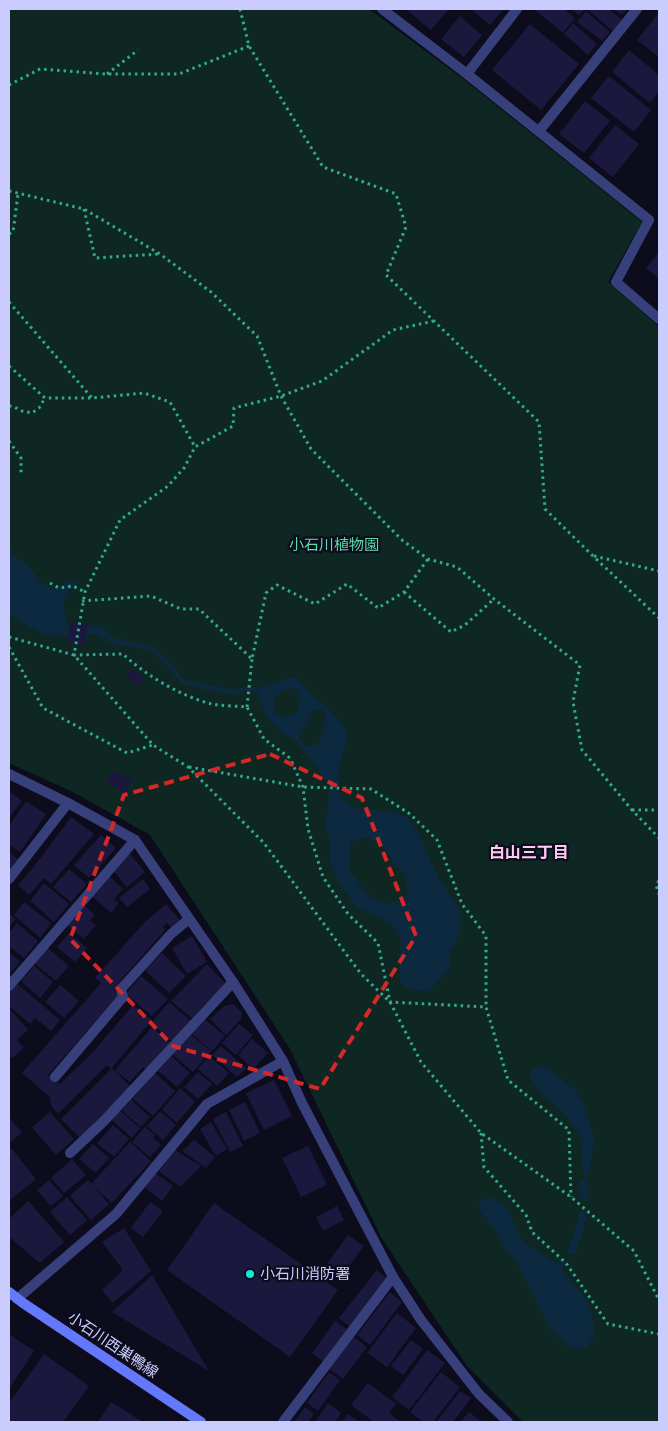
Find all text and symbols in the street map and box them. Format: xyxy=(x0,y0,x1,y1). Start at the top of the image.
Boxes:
park label: 小石川植物園 xyxy=(289,534,379,555)
district label: 白山三丁目 xyxy=(489,841,569,863)
place label: 小石川消防署 xyxy=(260,1263,350,1284)
marker: 小石川消防署 xyxy=(244,1268,256,1280)
street label: 小石川西巣鴨線 xyxy=(64,1307,163,1383)

